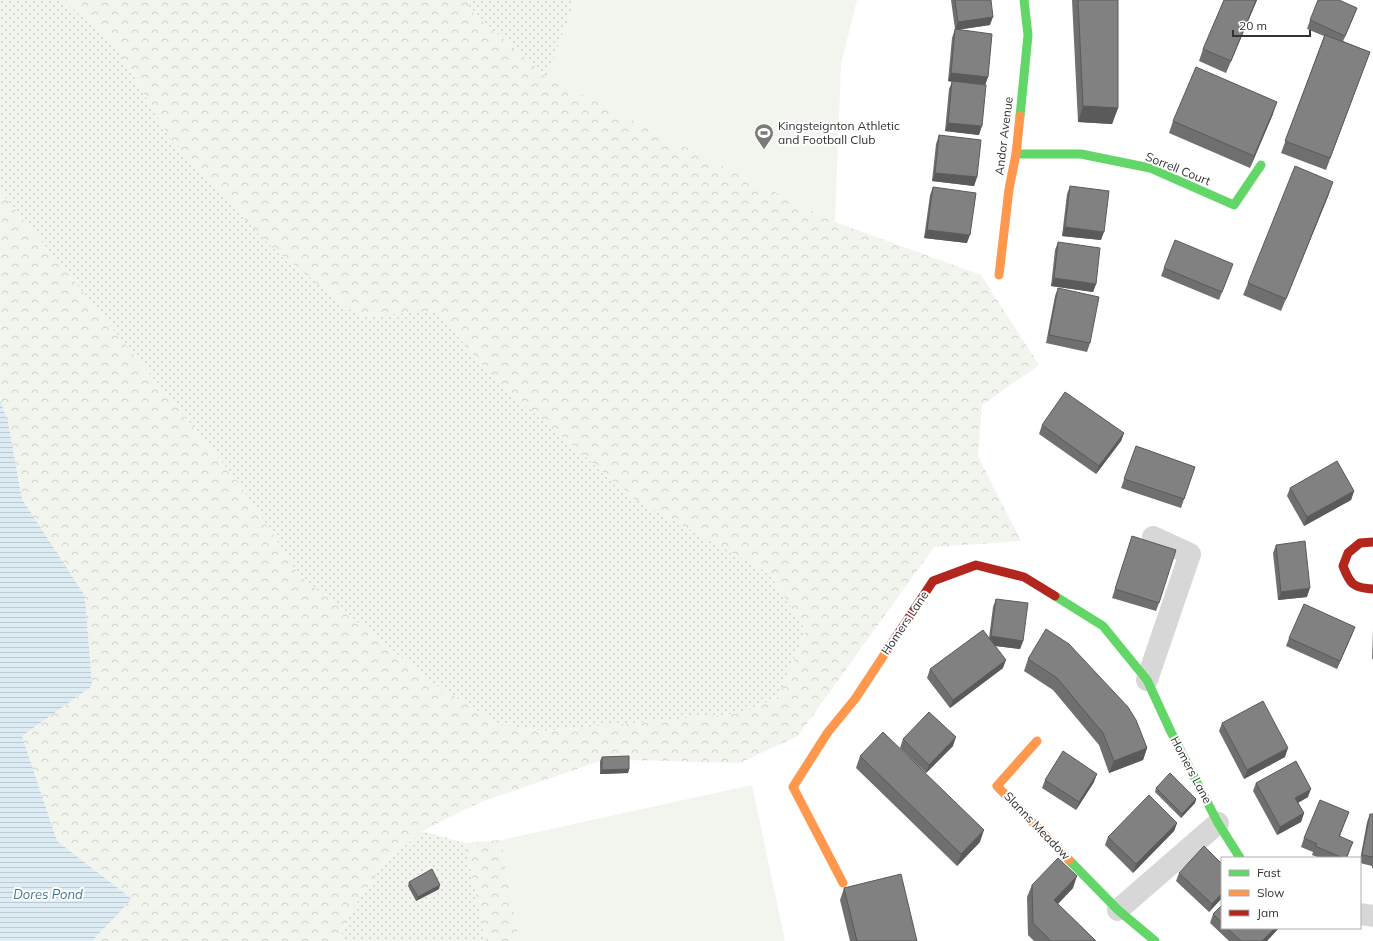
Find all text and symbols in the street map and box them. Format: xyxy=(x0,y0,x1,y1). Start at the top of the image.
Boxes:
scale bar xyxy=(1233,12,1310,38)
text: 20 m xyxy=(1239,18,1267,33)
street label: Andor Avenue xyxy=(991,96,1016,176)
place label: Kingsteignton Athletic and Football Club xyxy=(778,118,900,147)
sports icon: Kingsteignton Athletic and Football Club xyxy=(753,122,775,150)
street label: Sorrell Court xyxy=(1143,149,1213,188)
street label: Homers Lane xyxy=(878,588,931,658)
street label: Homers Lane xyxy=(1167,734,1215,806)
street label: Slanns Meadow xyxy=(1001,788,1074,863)
legend xyxy=(1221,857,1361,929)
text: Fast xyxy=(1257,865,1281,880)
text: Slow xyxy=(1257,885,1285,900)
water label: Dores Pond xyxy=(13,886,83,902)
text: Jam xyxy=(1257,905,1279,920)

